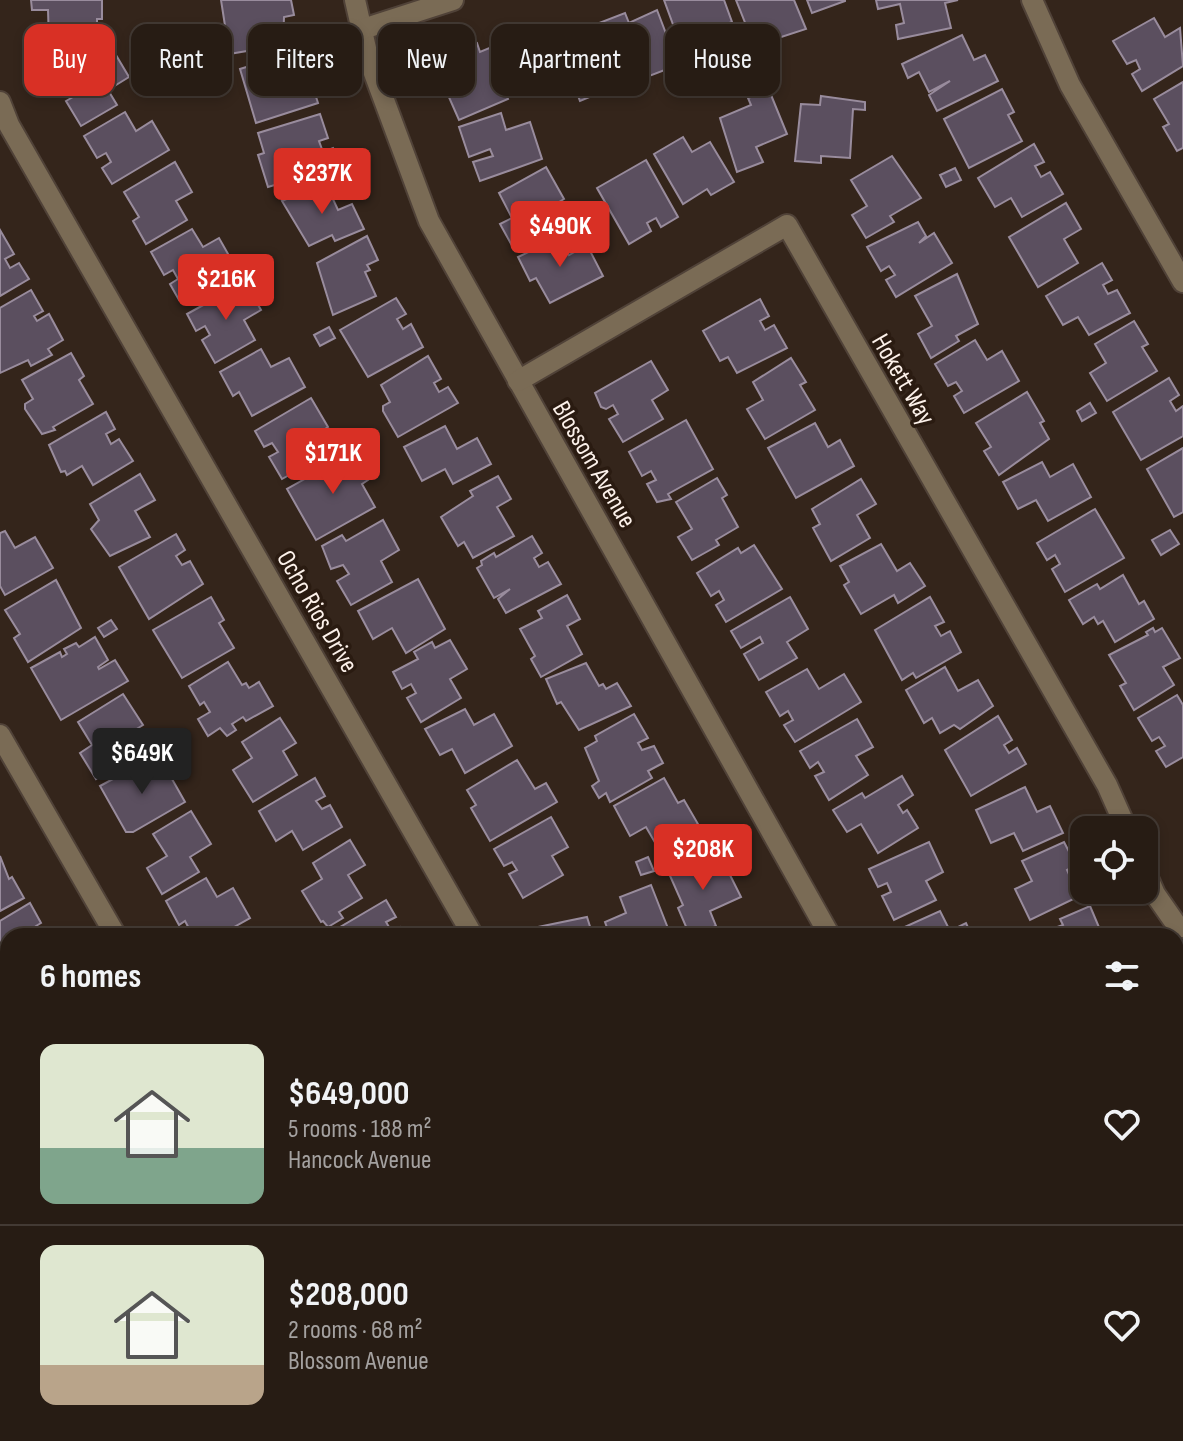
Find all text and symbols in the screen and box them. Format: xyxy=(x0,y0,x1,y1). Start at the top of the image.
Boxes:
chip: Buy xyxy=(24,24,115,96)
chip: Rent xyxy=(131,24,232,96)
chip: Filters xyxy=(248,24,362,96)
chip: New xyxy=(378,24,475,96)
chip: Apartment xyxy=(491,24,649,96)
chip: House xyxy=(665,24,780,96)
pin: $237K xyxy=(266,148,378,216)
text: $237K xyxy=(292,158,352,189)
pin: $490K xyxy=(504,201,616,269)
text: $490K xyxy=(529,211,591,242)
pin: $216K xyxy=(170,254,282,322)
text: $216K xyxy=(196,264,256,295)
street label: Hokett Way xyxy=(864,329,941,431)
street label: Blossom Avenue xyxy=(545,396,642,533)
pin: $171K xyxy=(277,428,389,496)
text: $171K xyxy=(304,438,362,469)
street label: Ocho Rios Drive xyxy=(269,545,364,678)
pin: $649K xyxy=(86,728,198,796)
text: $649K xyxy=(110,738,174,769)
map controls xyxy=(1070,816,1158,904)
button: locate xyxy=(1070,816,1158,904)
pin: $208K xyxy=(647,824,759,892)
text: $208K xyxy=(672,834,734,865)
icon: filters xyxy=(1100,954,1144,998)
text: 6 homes xyxy=(40,956,141,997)
text: $649,000 xyxy=(288,1073,409,1114)
icon: home xyxy=(104,1076,200,1172)
icon: heart xyxy=(1100,1102,1144,1146)
text: 5 rooms · 188 m² xyxy=(288,1114,431,1145)
text: Hancock Avenue xyxy=(288,1145,431,1176)
text: $208,000 xyxy=(288,1274,409,1315)
icon: home xyxy=(104,1277,200,1373)
icon: heart xyxy=(1100,1303,1144,1347)
text: 2 rooms · 68 m² xyxy=(288,1315,423,1346)
text: Blossom Avenue xyxy=(288,1346,429,1377)

